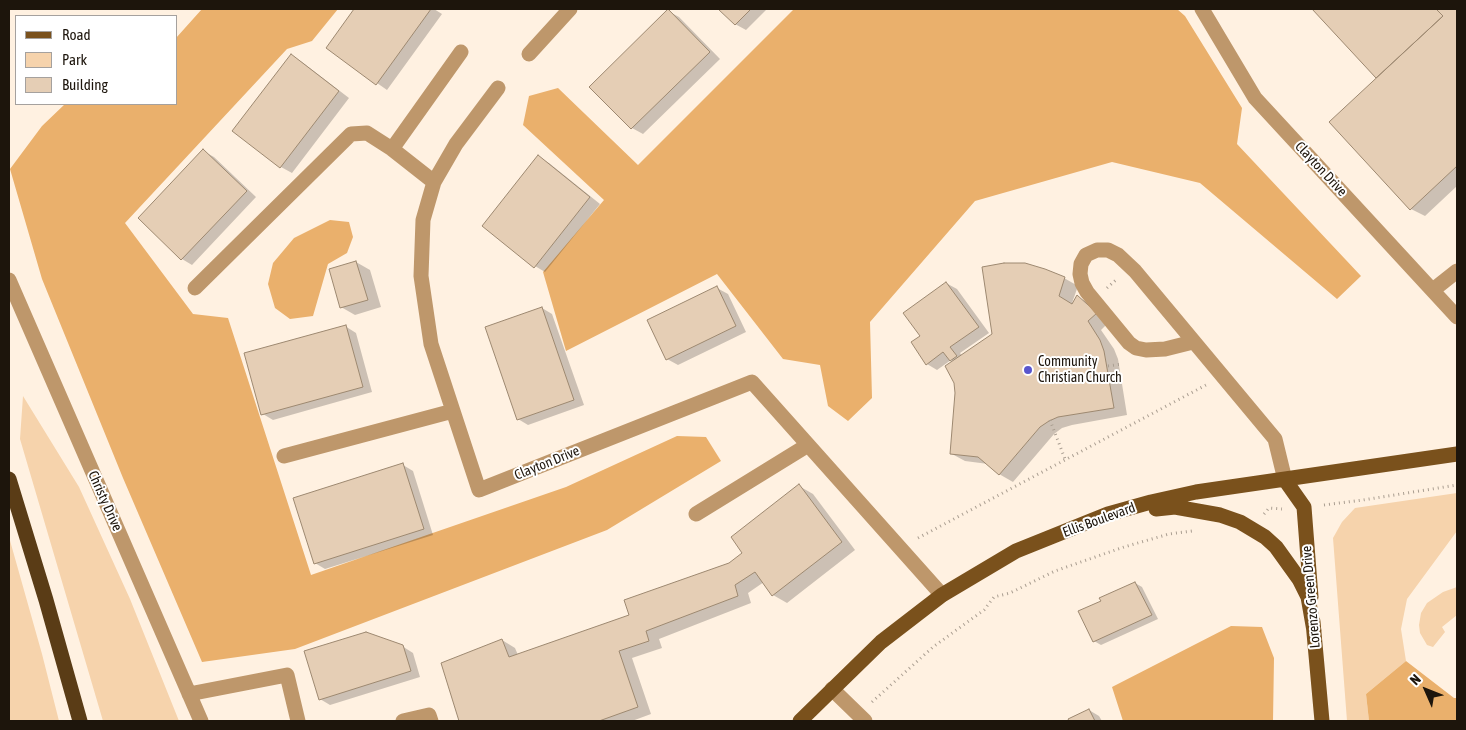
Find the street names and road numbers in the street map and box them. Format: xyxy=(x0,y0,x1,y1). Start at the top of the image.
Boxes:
street label: Clayton Drive xyxy=(1291,138,1351,200)
street label: Clayton Drive xyxy=(512,442,582,484)
street label: Christy Drive xyxy=(84,468,126,534)
street label: Ellis Boulevard xyxy=(1060,499,1138,541)
street label: Lorenzo Green Drive xyxy=(1298,545,1324,649)

